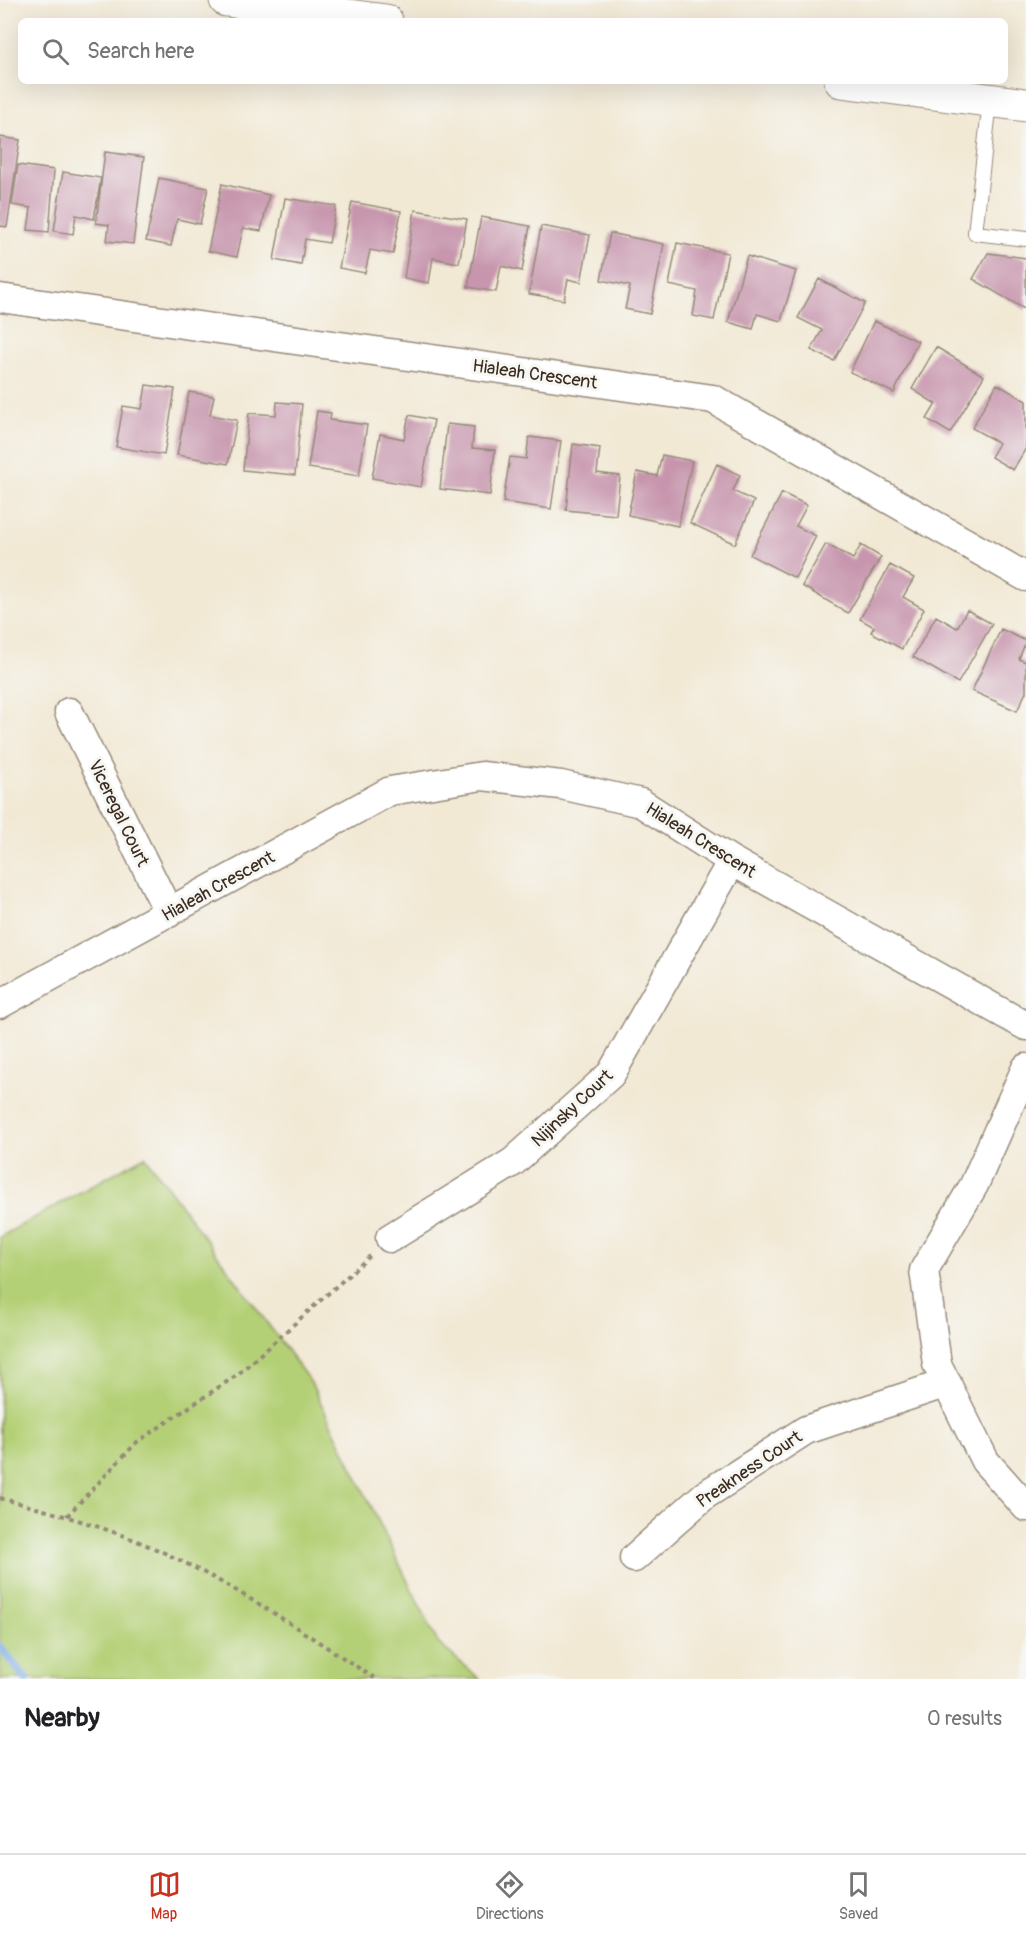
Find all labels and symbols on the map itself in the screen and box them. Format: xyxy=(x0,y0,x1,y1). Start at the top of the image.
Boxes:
street label: Hialeah Crescent xyxy=(471,354,600,395)
street label: Viceregal Court xyxy=(83,756,155,871)
street label: Hialeah Crescent xyxy=(641,797,761,884)
street label: Hialeah Crescent xyxy=(158,846,280,927)
street label: Nijinsky Court xyxy=(527,1064,619,1152)
street label: Preakness Court xyxy=(692,1425,807,1513)

